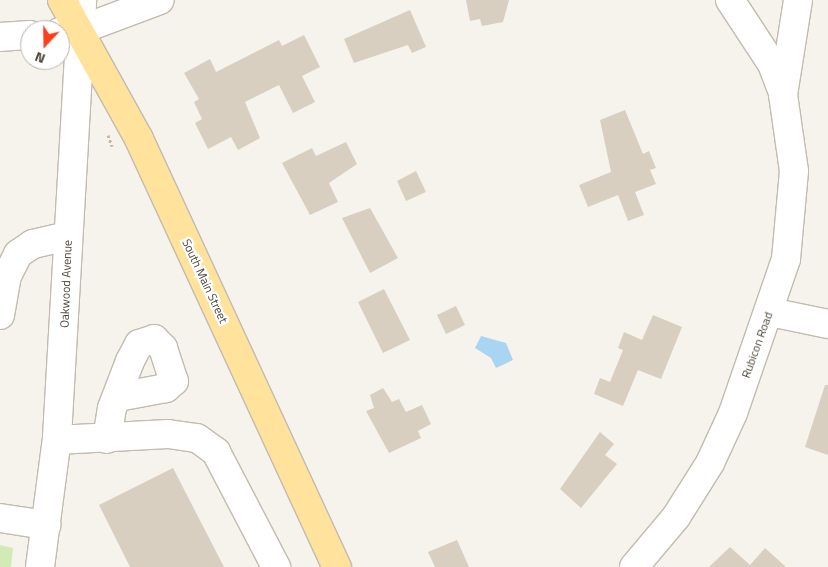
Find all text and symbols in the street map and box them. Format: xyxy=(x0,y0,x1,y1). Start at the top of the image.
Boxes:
north arrow xyxy=(20,20,70,70)
text: N xyxy=(32,47,48,70)
street label: South Main Street xyxy=(179,237,231,325)
street label: Oakwood Avenue xyxy=(57,240,75,328)
street label: Rubicon Road xyxy=(738,310,776,380)

